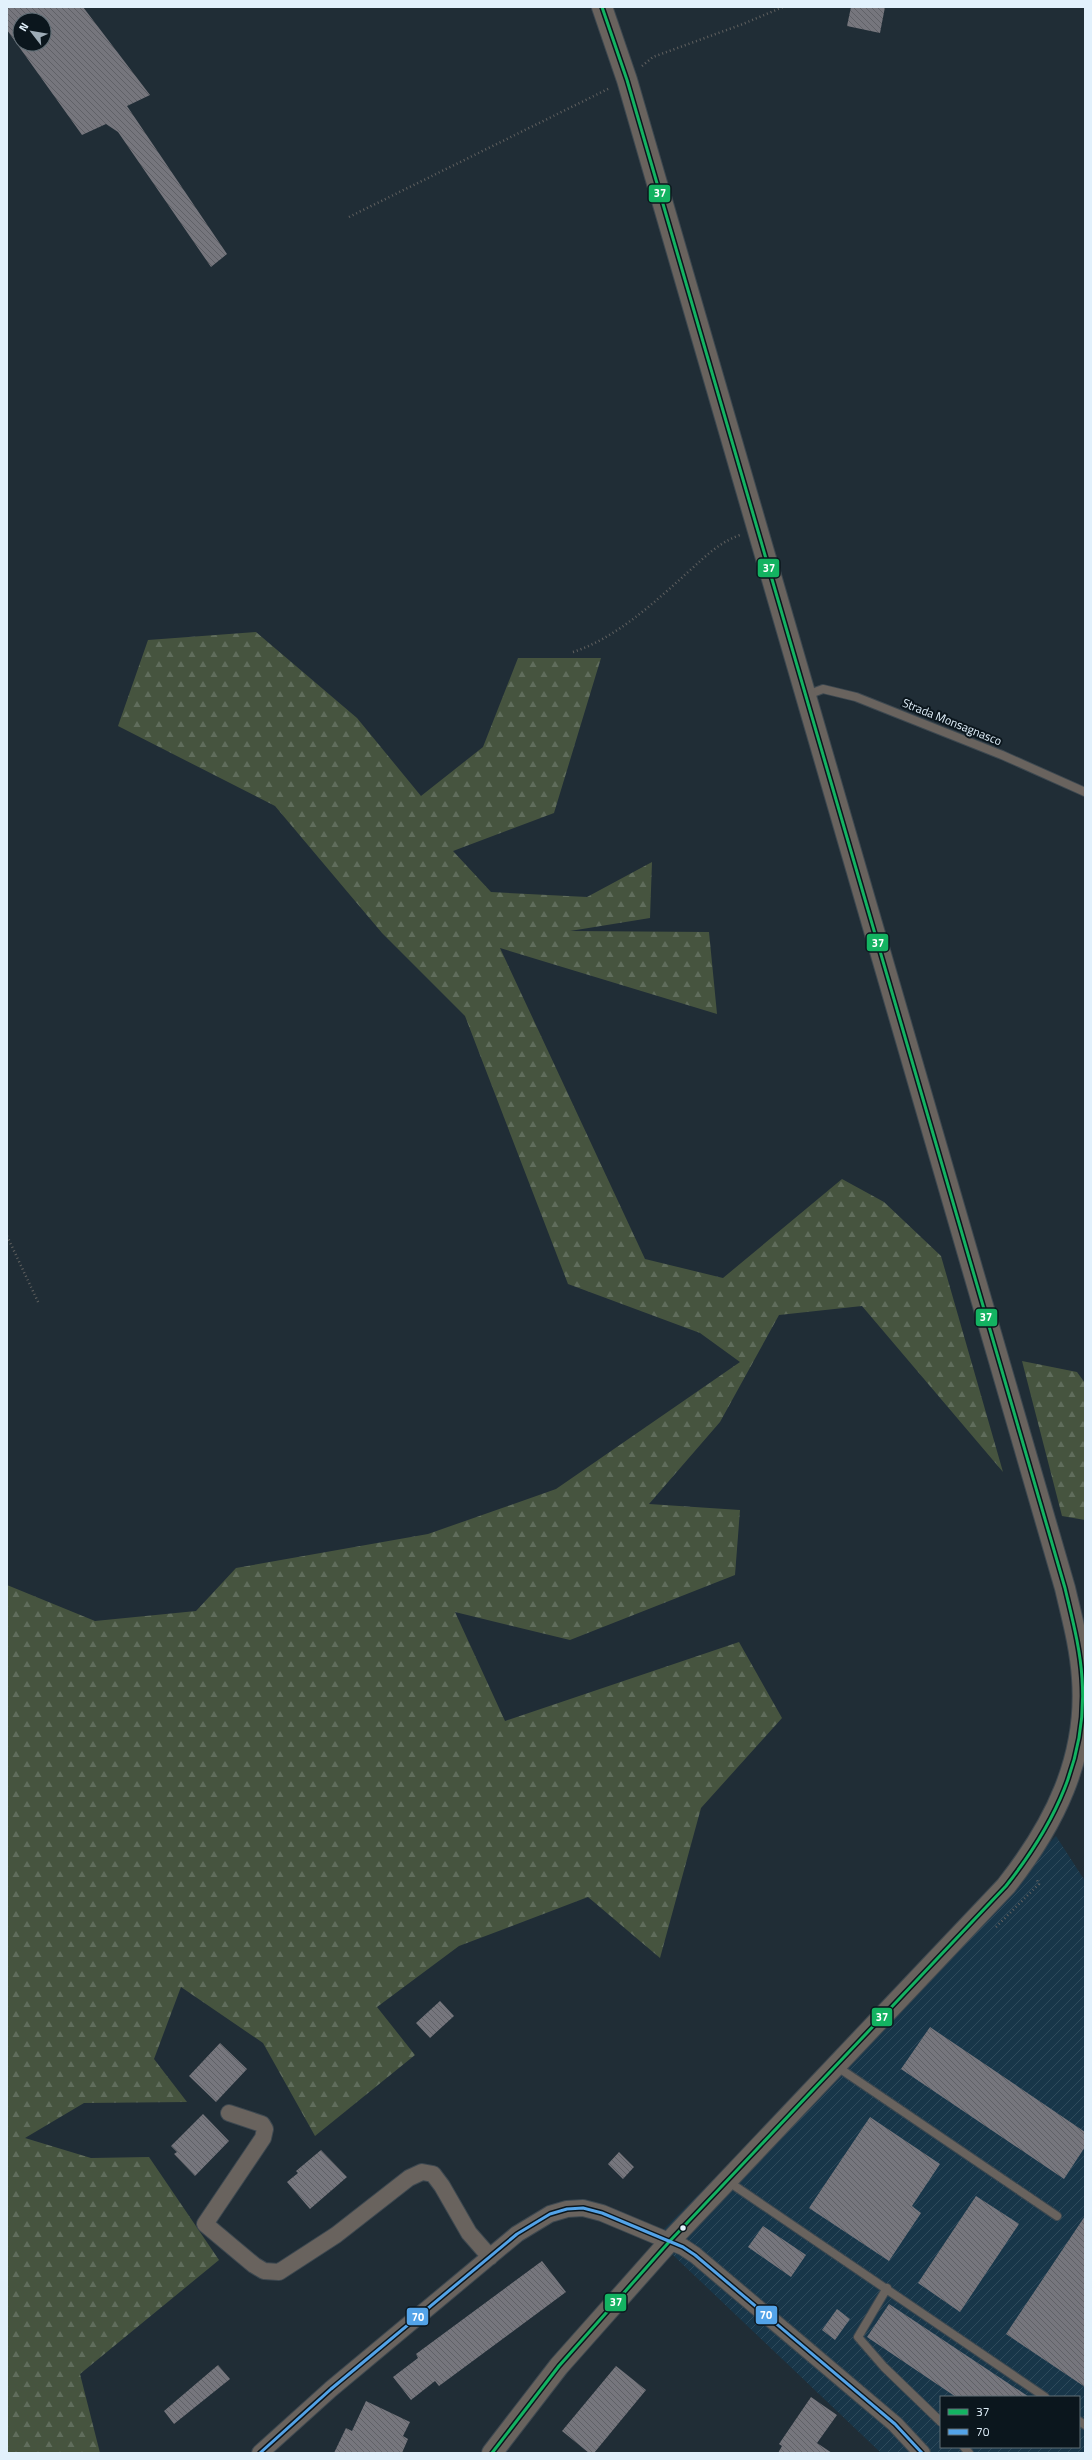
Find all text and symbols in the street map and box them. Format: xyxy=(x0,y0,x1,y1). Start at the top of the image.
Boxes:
north arrow xyxy=(12,12,52,52)
text: N xyxy=(15,19,32,34)
line badge: 37 xyxy=(648,184,671,203)
text: 37 xyxy=(654,185,666,201)
line badge: 37 xyxy=(757,558,780,578)
text: 37 xyxy=(763,560,775,576)
street label: Strada Monsagnasco xyxy=(900,693,1005,750)
line badge: 37 xyxy=(866,933,889,952)
text: 37 xyxy=(872,935,884,951)
line badge: 37 xyxy=(975,1308,998,1327)
text: 37 xyxy=(980,1309,992,1325)
line badge: 37 xyxy=(871,2007,893,2027)
text: 37 xyxy=(876,2009,888,2025)
unlabelled marker xyxy=(678,2223,688,2233)
line badge: 37 xyxy=(604,2293,627,2312)
text: 37 xyxy=(610,2294,622,2310)
line badge: 70 xyxy=(755,2305,778,2325)
line badge: 70 xyxy=(406,2307,429,2326)
text: 70 xyxy=(760,2307,772,2323)
text: 70 xyxy=(412,2309,424,2325)
legend xyxy=(940,2396,1080,2448)
text: 37 xyxy=(976,2402,989,2421)
text: 70 xyxy=(976,2422,990,2441)

